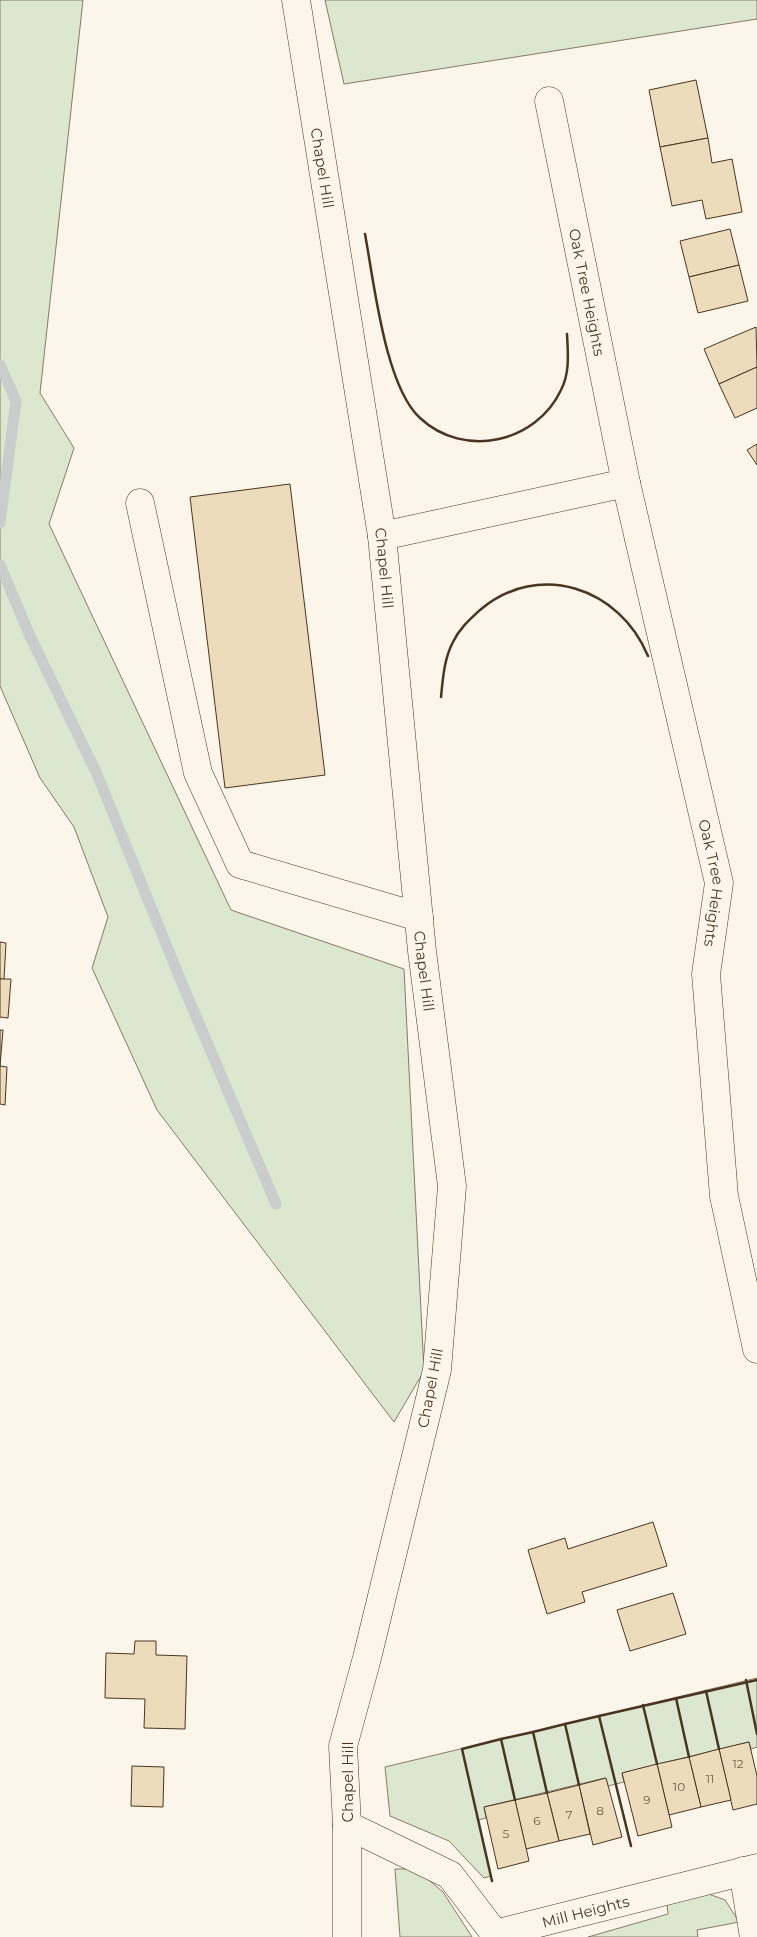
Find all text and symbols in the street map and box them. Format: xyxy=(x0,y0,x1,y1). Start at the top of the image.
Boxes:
street label: Chapel Hill xyxy=(307,126,339,209)
street label: Oak Tree Heights xyxy=(565,227,610,358)
street label: Chapel Hill xyxy=(371,526,398,609)
street label: Oak Tree Heights xyxy=(695,817,729,948)
street label: Chapel Hill xyxy=(411,930,439,1013)
street label: Chapel Hill xyxy=(413,1346,447,1430)
street label: Chapel Hill xyxy=(338,1741,357,1823)
house number: 12 xyxy=(732,1756,744,1771)
house number: 11 xyxy=(706,1771,714,1786)
house number: 10 xyxy=(673,1779,685,1794)
house number: 9 xyxy=(643,1792,651,1807)
house number: 8 xyxy=(596,1803,604,1818)
house number: 7 xyxy=(565,1807,573,1822)
house number: 6 xyxy=(533,1813,541,1828)
house number: 5 xyxy=(503,1826,510,1841)
street label: Mill Heights xyxy=(540,1891,631,1931)

